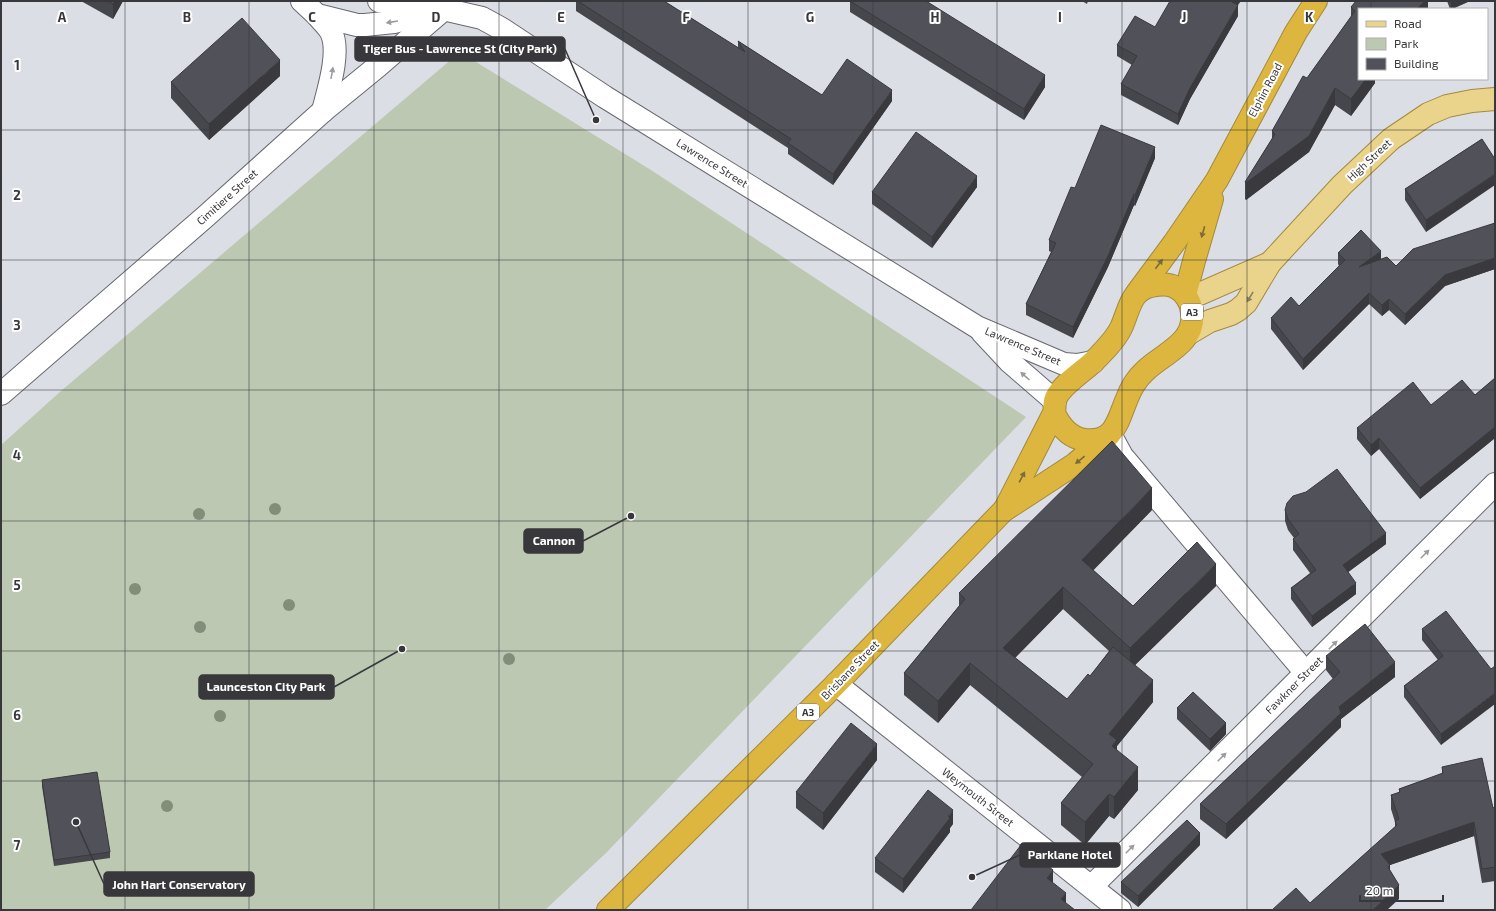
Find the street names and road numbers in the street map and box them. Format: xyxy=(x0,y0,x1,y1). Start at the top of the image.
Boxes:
street label: Elphin Road xyxy=(1245,61,1284,119)
street label: Lawrence Street xyxy=(674,135,750,190)
street label: High Street xyxy=(1344,136,1393,183)
street label: Cimitiere Street xyxy=(194,166,260,227)
road number: A3 xyxy=(1181,304,1203,320)
street label: Lawrence Street xyxy=(983,324,1063,367)
street label: Brisbane Street xyxy=(818,637,881,702)
street label: Fawkner Street xyxy=(1262,653,1325,716)
road number: A3 xyxy=(797,704,819,720)
street label: Weymouth Street xyxy=(940,764,1017,829)

